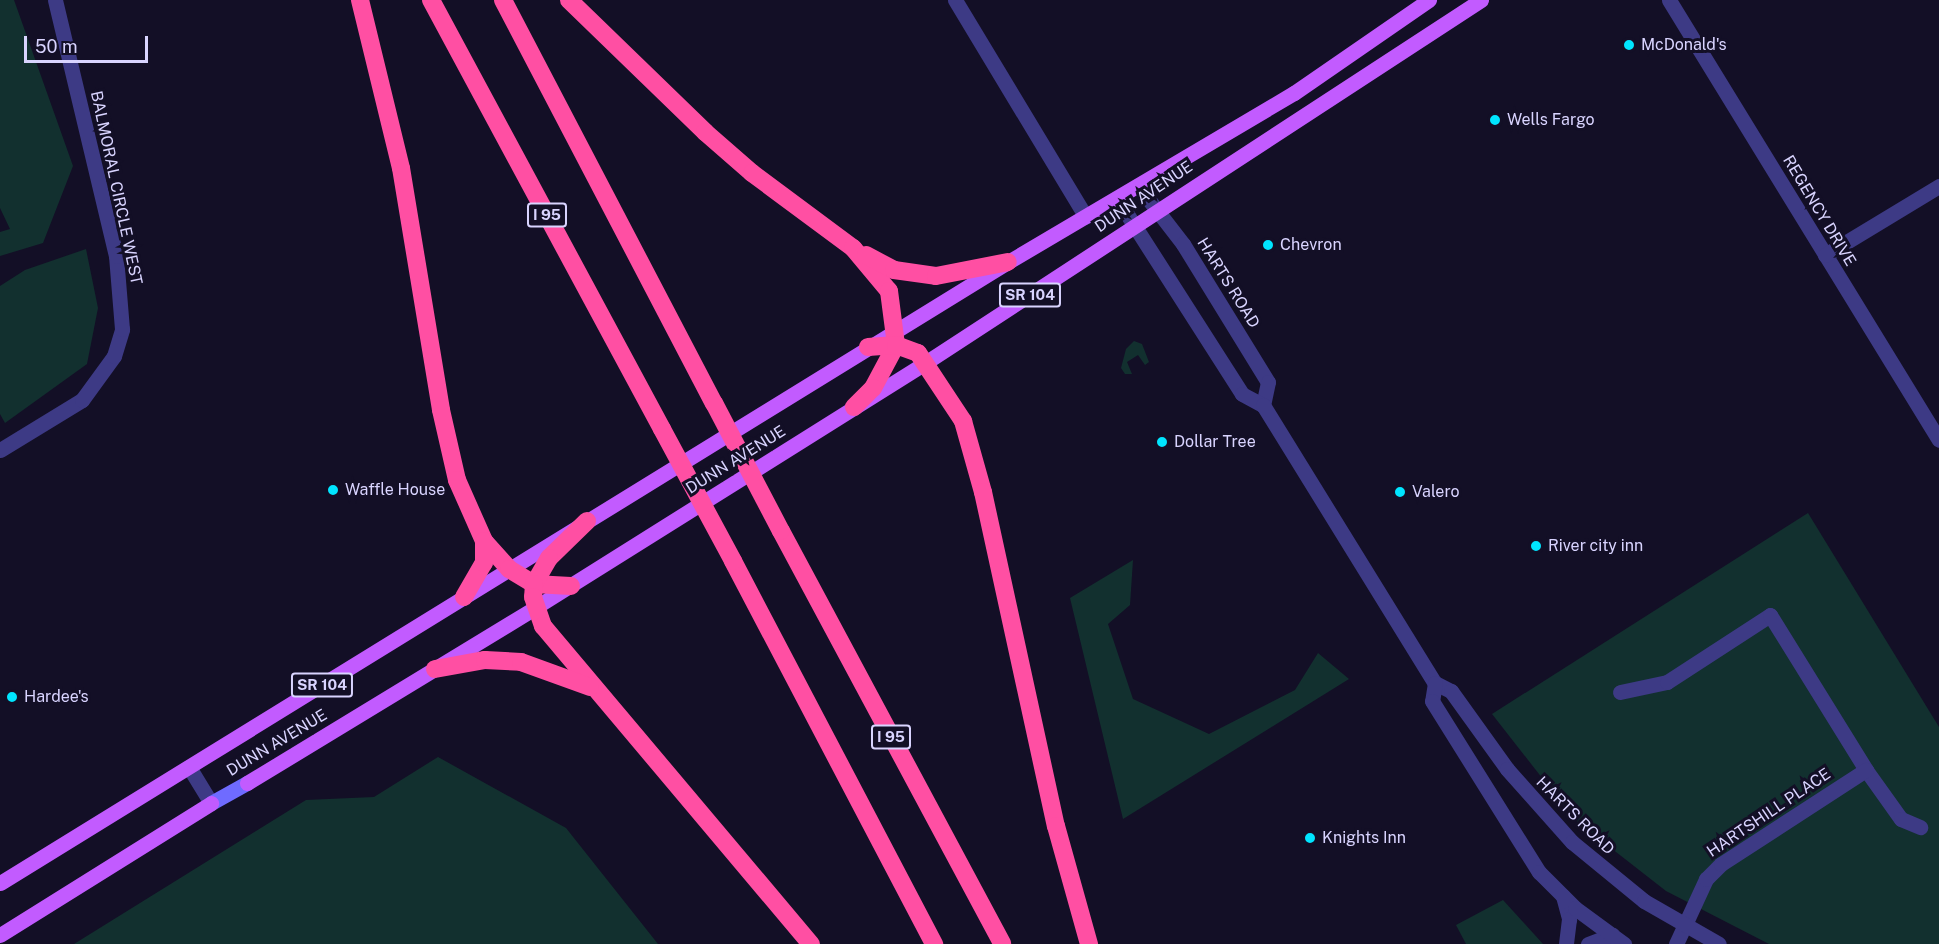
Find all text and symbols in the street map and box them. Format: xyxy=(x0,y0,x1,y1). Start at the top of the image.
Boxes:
scale bar xyxy=(27,24,152,62)
place label: McDonald's xyxy=(1641,35,1727,55)
text: 50 m xyxy=(35,36,78,57)
marker: McDonald's xyxy=(1622,38,1636,52)
street label: BALMORAL CIRCLE WEST xyxy=(86,89,146,287)
place label: Wells Fargo xyxy=(1507,110,1595,130)
marker: Wells Fargo xyxy=(1488,113,1502,127)
street label: REGENCY DRIVE xyxy=(1778,152,1860,270)
street label: DUNN AVENUE xyxy=(1091,157,1197,237)
road number: I 95 xyxy=(526,203,568,227)
street label: HARTS ROAD xyxy=(1193,234,1263,332)
place label: Chevron xyxy=(1280,235,1342,255)
marker: Chevron xyxy=(1261,238,1275,252)
road number: SR 104 xyxy=(998,283,1062,307)
street label: DUNN AVENUE xyxy=(683,422,789,498)
place label: Dollar Tree xyxy=(1174,432,1256,452)
marker: Dollar Tree xyxy=(1155,435,1169,449)
place label: Waffle House xyxy=(345,480,445,500)
place label: Valero xyxy=(1412,482,1460,502)
marker: Waffle House xyxy=(326,483,340,497)
marker: Valero xyxy=(1393,485,1407,499)
place label: River city inn xyxy=(1548,536,1644,556)
marker: River city inn xyxy=(1529,539,1543,553)
road number: SR 104 xyxy=(290,673,354,697)
place label: Hardee's xyxy=(24,687,89,707)
marker: Hardee's xyxy=(5,690,19,704)
street label: DUNN AVENUE xyxy=(223,705,331,781)
road number: I 95 xyxy=(870,725,912,749)
street label: HARTSHILL PLACE xyxy=(1704,764,1834,862)
street label: HARTS ROAD xyxy=(1532,773,1618,859)
place label: Knights Inn xyxy=(1322,828,1406,848)
marker: Knights Inn xyxy=(1303,831,1317,845)

